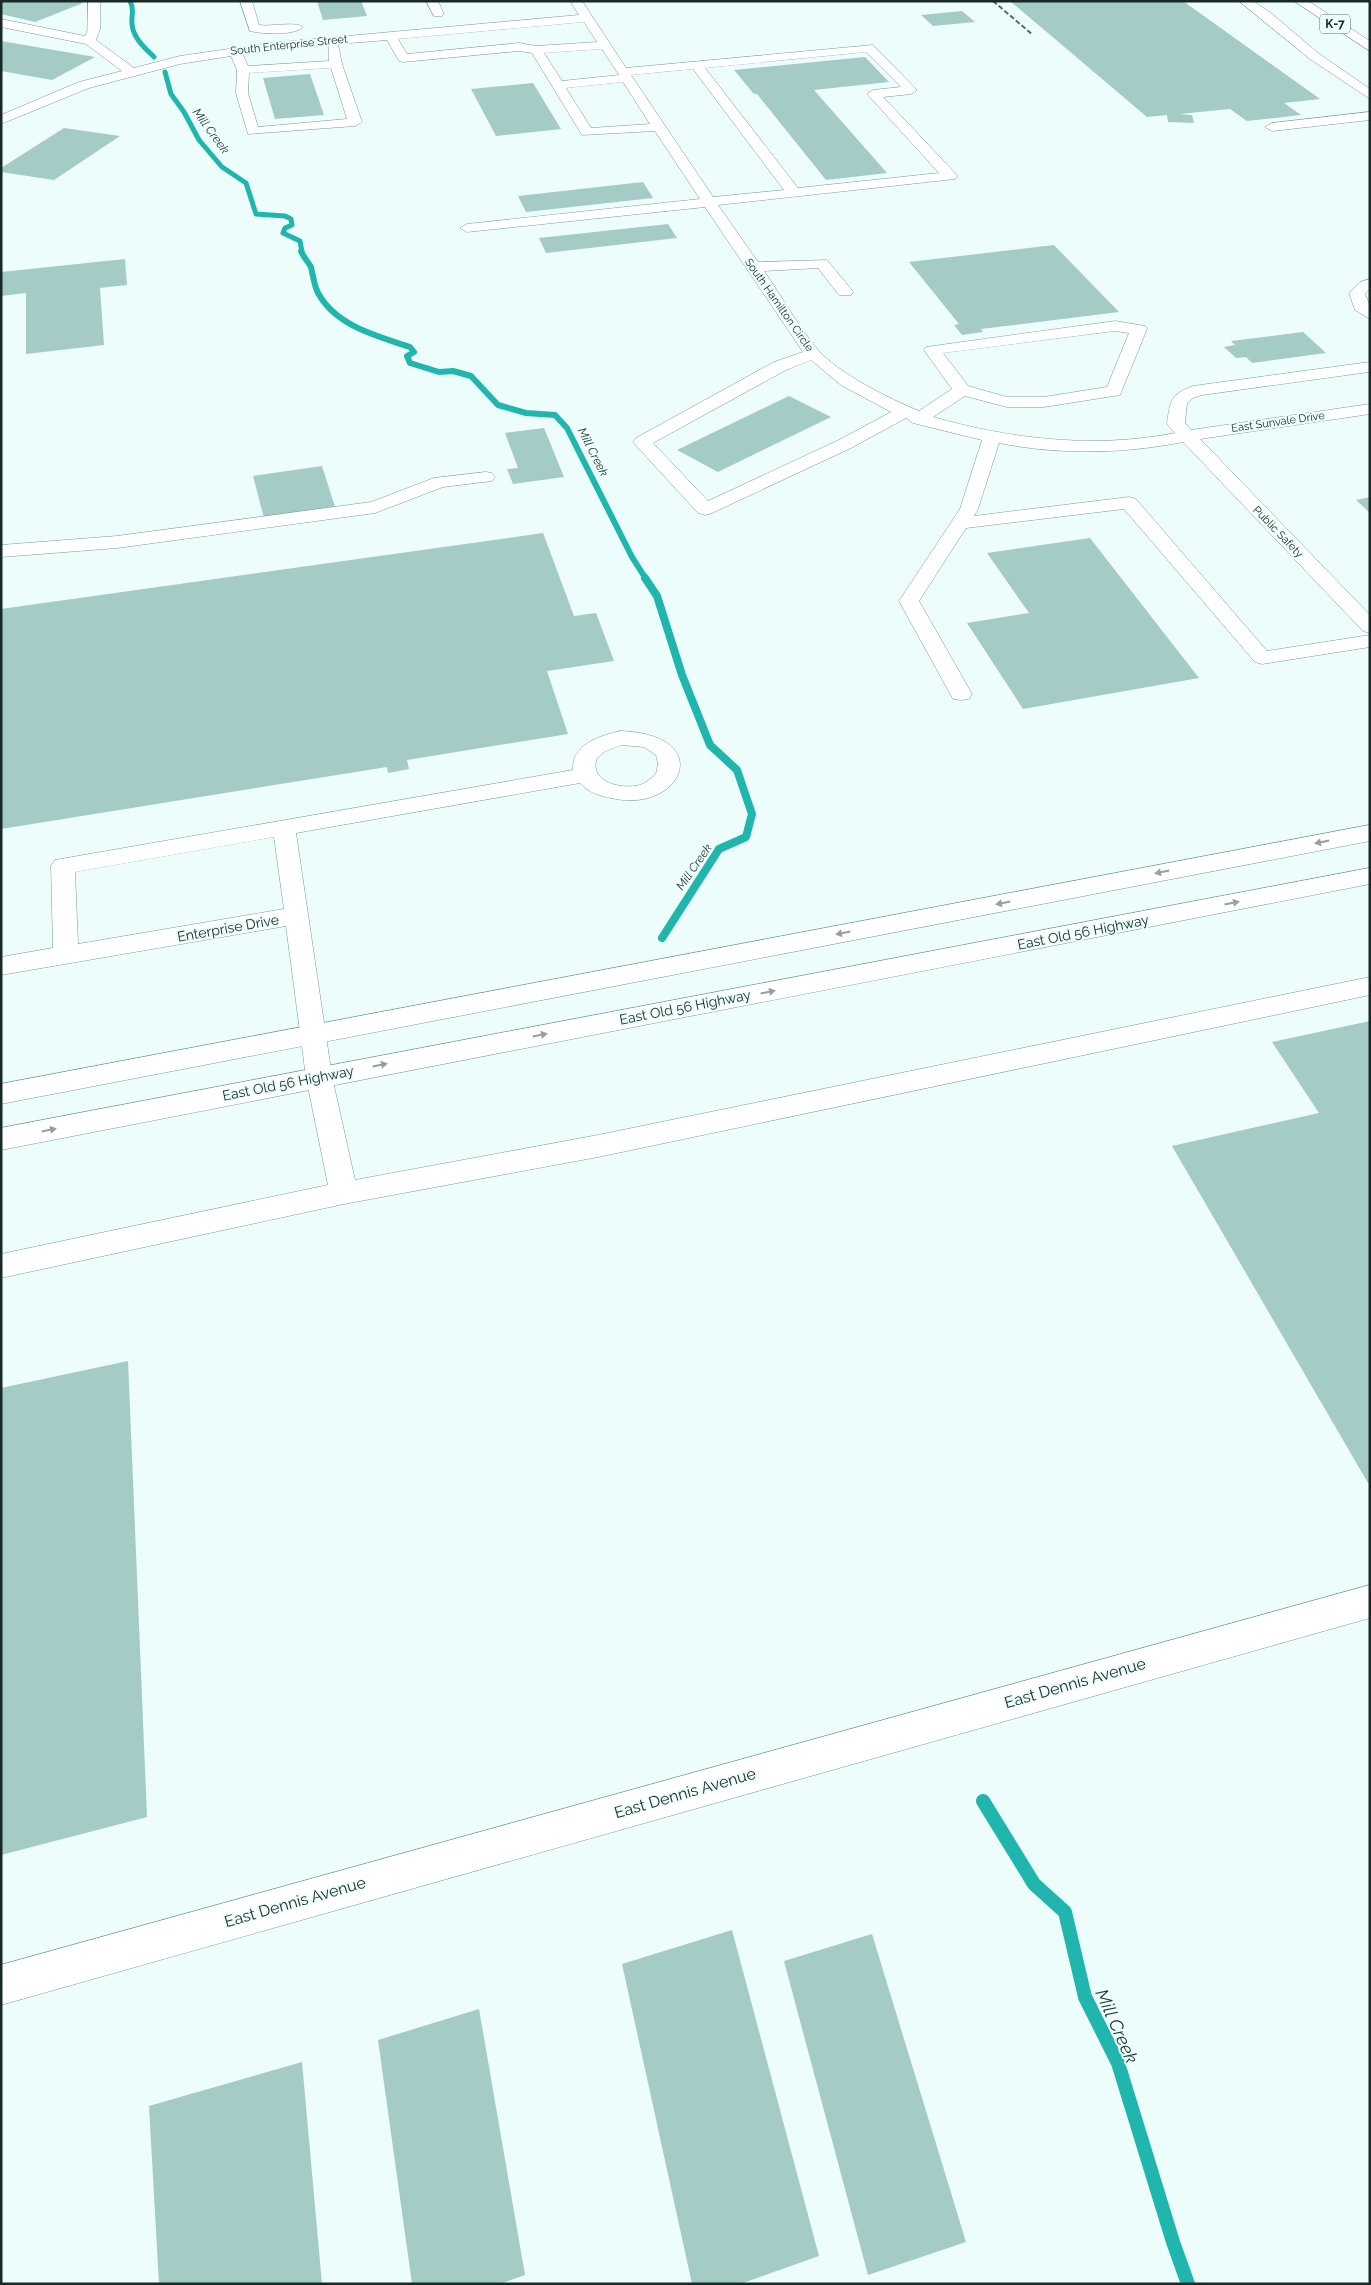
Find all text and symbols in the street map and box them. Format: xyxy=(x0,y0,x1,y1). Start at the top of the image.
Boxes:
road number: K-7 xyxy=(1320,14,1350,34)
street label: South Enterprise Street xyxy=(230,32,349,58)
water label: Mill Creek xyxy=(190,106,232,157)
street label: South Hamilton Circle xyxy=(742,256,816,355)
street label: East Sunvale Drive xyxy=(1230,409,1326,435)
water label: Mill Creek xyxy=(575,425,611,479)
street label: Public Safety xyxy=(1250,504,1306,560)
one-way arrow xyxy=(1313,838,1329,846)
water label: Mill Creek xyxy=(673,841,715,893)
one-way arrow xyxy=(1154,869,1170,877)
one-way arrow xyxy=(994,899,1010,907)
one-way arrow xyxy=(1224,899,1240,907)
street label: Enterprise Drive xyxy=(176,911,280,945)
street label: East Old 56 Highway xyxy=(1016,911,1151,953)
one-way arrow xyxy=(835,929,851,937)
street label: East Old 56 Highway xyxy=(618,986,753,1028)
one-way arrow xyxy=(761,987,777,995)
one-way arrow xyxy=(532,1030,548,1038)
one-way arrow xyxy=(373,1061,388,1069)
street label: East Old 56 Highway xyxy=(221,1062,356,1104)
one-way arrow xyxy=(41,1126,57,1134)
street label: East Dennis Avenue xyxy=(1002,1654,1148,1712)
street label: East Dennis Avenue xyxy=(612,1764,758,1822)
street label: East Dennis Avenue xyxy=(222,1873,368,1931)
water label: Mill Creek xyxy=(1091,1986,1143,2067)

